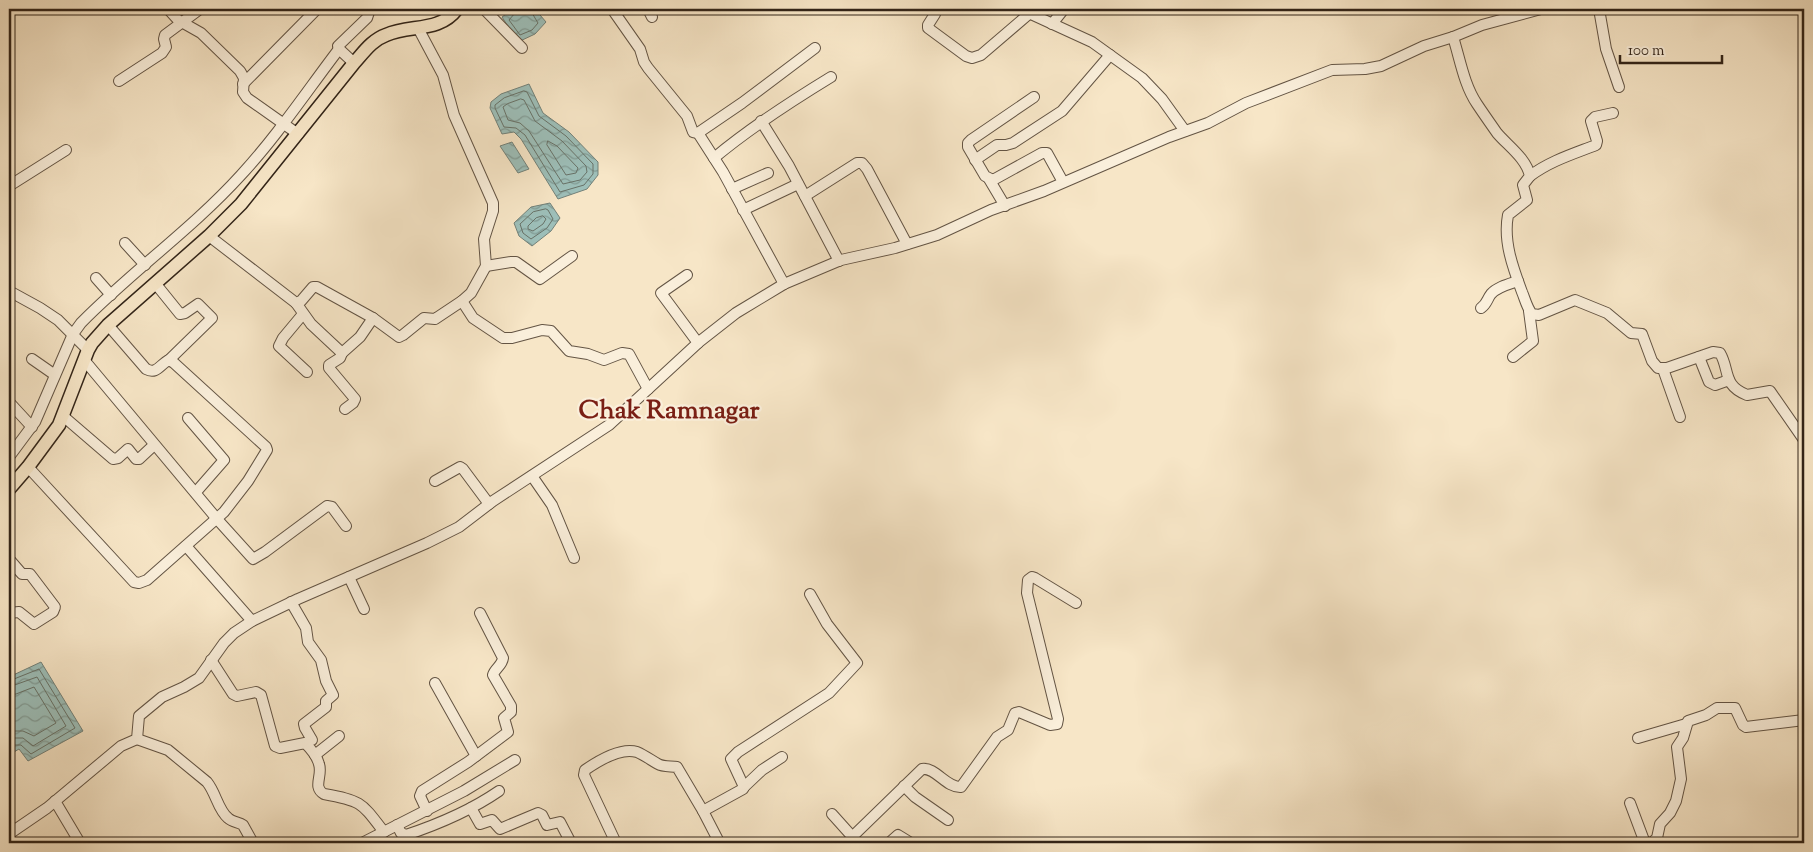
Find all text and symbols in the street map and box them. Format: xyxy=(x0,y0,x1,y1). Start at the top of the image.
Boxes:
scale bar xyxy=(1620,32,1723,64)
text: 100 m xyxy=(1628,41,1665,62)
district label: Chak Ramnagar xyxy=(578,393,760,430)

